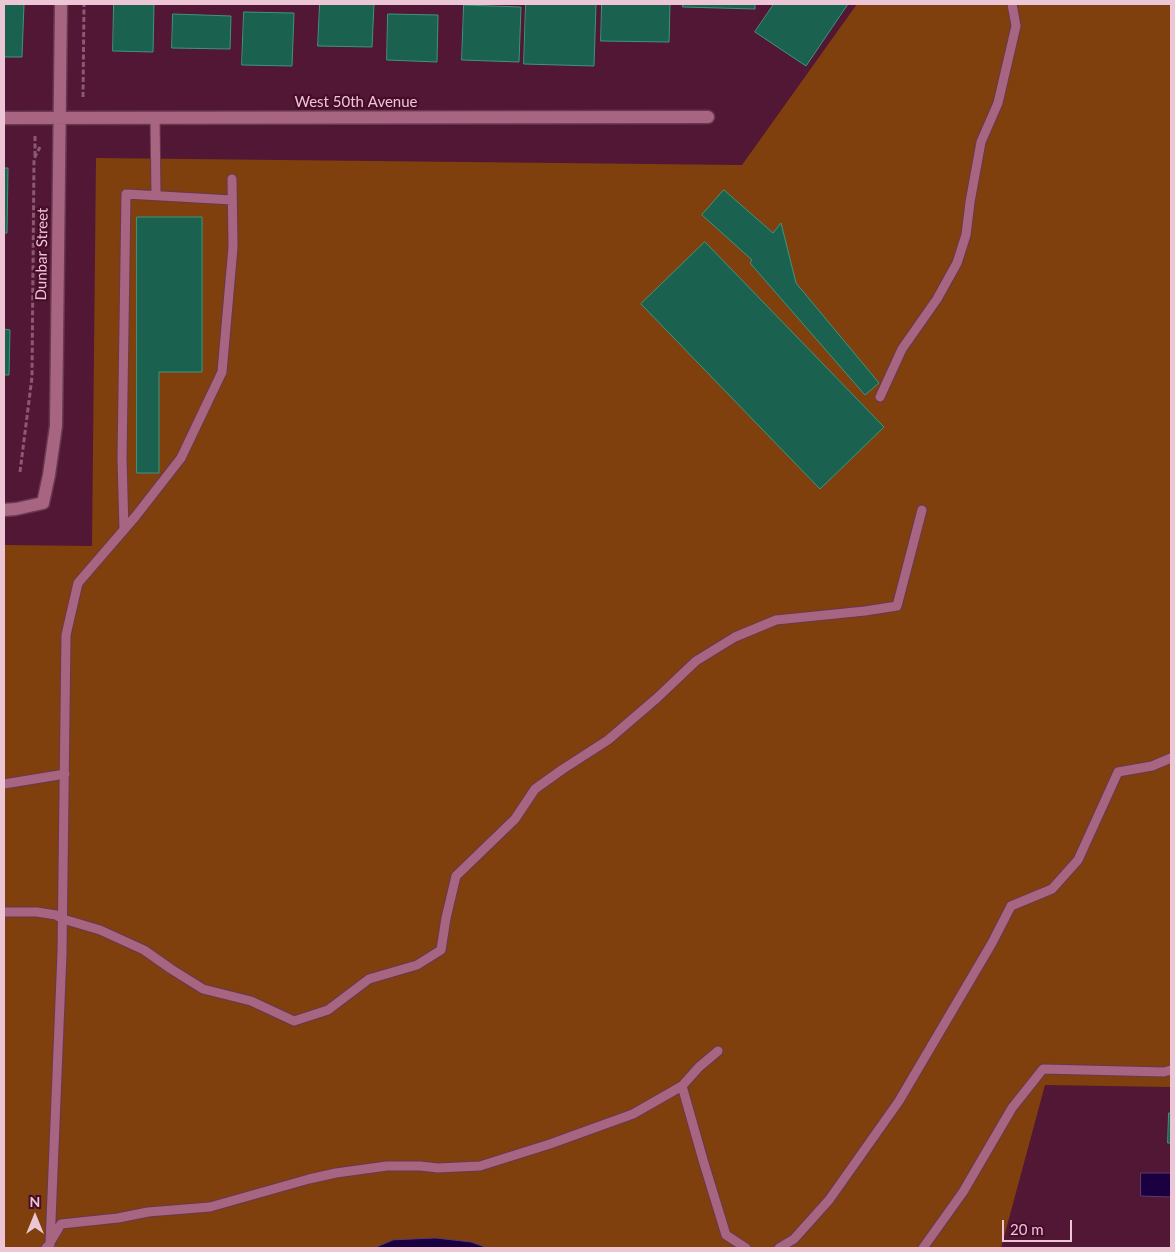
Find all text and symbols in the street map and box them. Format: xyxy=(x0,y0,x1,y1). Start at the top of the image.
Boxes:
street label: West 50th Avenue xyxy=(295,93,417,111)
street label: Dunbar Street xyxy=(32,208,52,300)
north arrow xyxy=(10,1192,60,1242)
text: N xyxy=(30,1193,40,1210)
scale bar xyxy=(1005,1210,1075,1242)
text: 20 m xyxy=(1010,1220,1044,1238)

